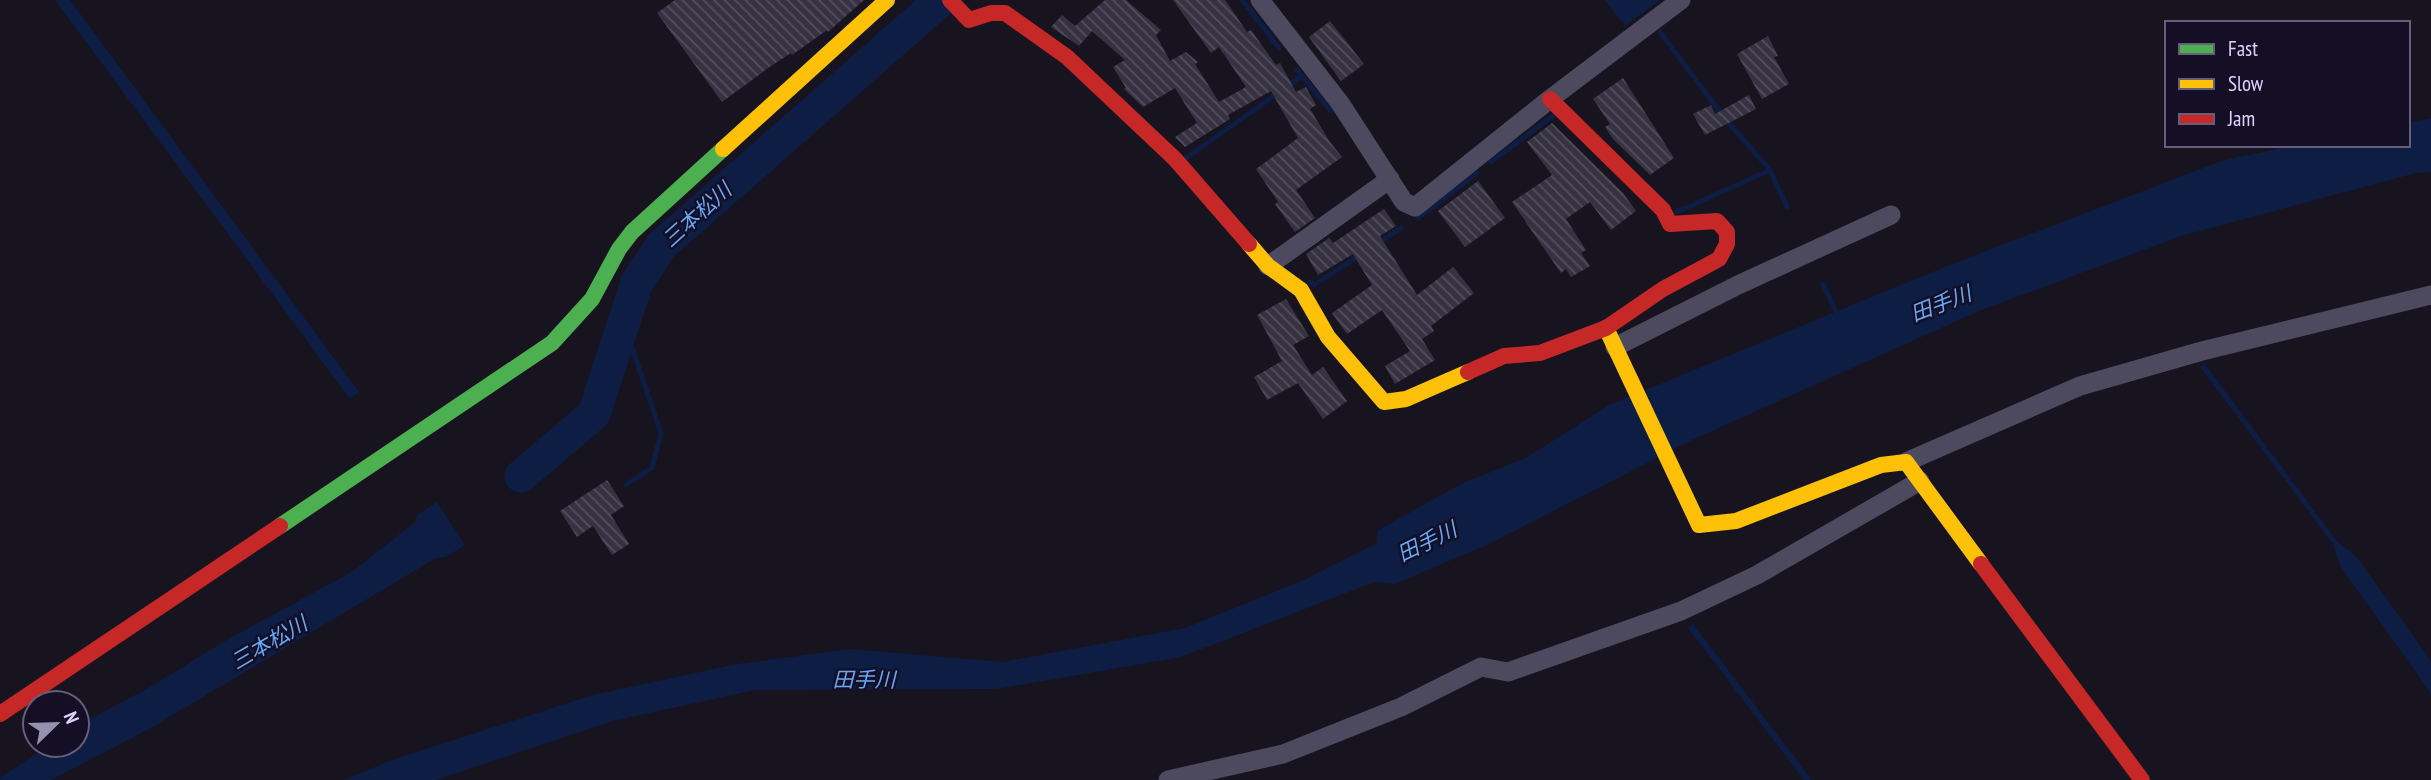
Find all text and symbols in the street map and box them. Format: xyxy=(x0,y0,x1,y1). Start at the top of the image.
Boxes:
legend xyxy=(2165,21,2410,147)
text: Fast xyxy=(2228,35,2258,62)
text: Slow xyxy=(2228,70,2264,97)
text: Jam xyxy=(2227,105,2255,132)
water label: 三本松川 xyxy=(656,175,738,253)
water label: 田手川 xyxy=(1907,279,1977,327)
water label: 田手川 xyxy=(1393,515,1463,567)
water label: 三本松川 xyxy=(226,609,314,675)
water label: 田手川 xyxy=(833,666,897,693)
north arrow xyxy=(21,689,91,759)
text: N xyxy=(59,708,85,727)

